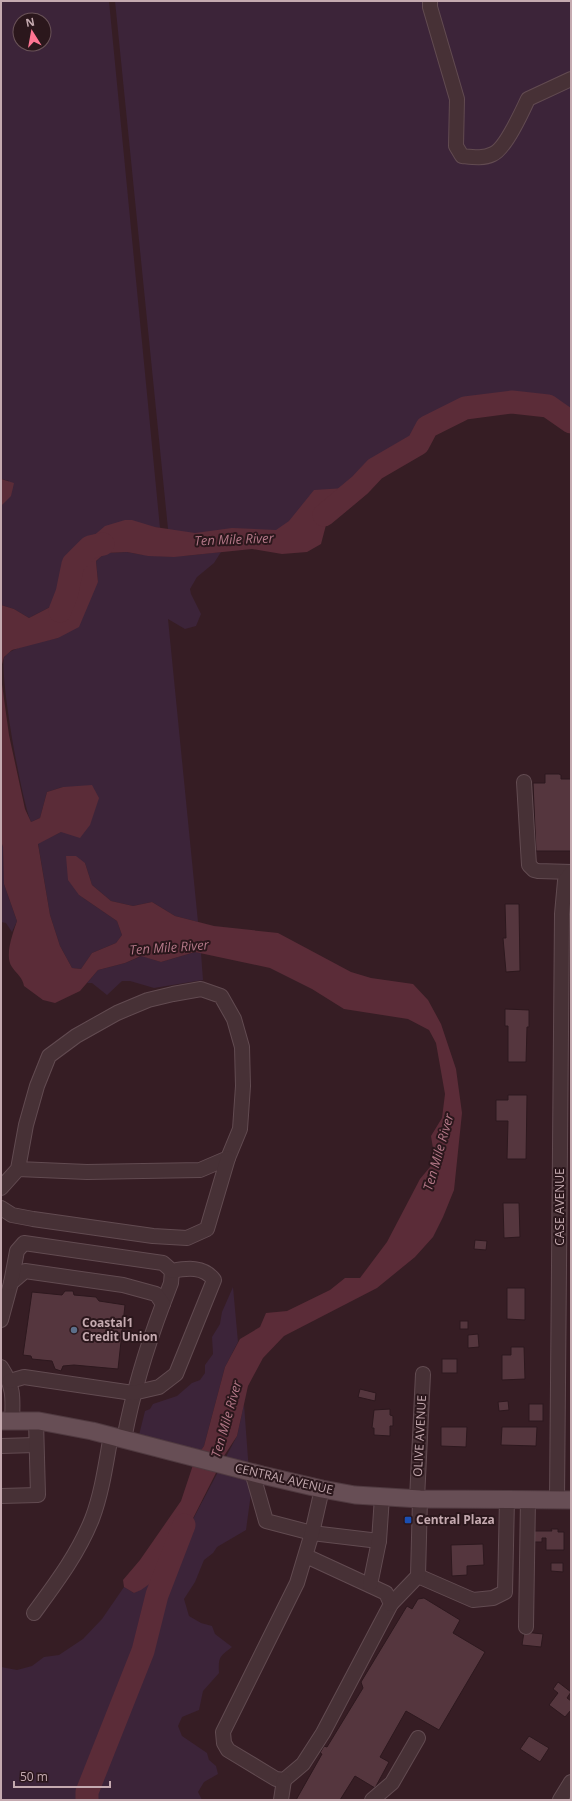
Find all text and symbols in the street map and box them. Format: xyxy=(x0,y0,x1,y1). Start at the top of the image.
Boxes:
north arrow xyxy=(12,12,52,52)
text: N xyxy=(24,13,36,30)
water label: Ten Mile River xyxy=(194,529,275,549)
water label: Ten Mile River xyxy=(129,935,210,959)
water label: Ten Mile River xyxy=(418,1111,458,1193)
street label: CASE AVENUE xyxy=(551,1168,568,1246)
place label: Coastal1 Credit Union xyxy=(82,1314,158,1345)
marker: Coastal1 Credit Union xyxy=(69,1325,79,1335)
water label: Ten Mile River xyxy=(206,1378,246,1460)
street label: OLIVE AVENUE xyxy=(409,1395,430,1477)
street label: CENTRAL AVENUE xyxy=(233,1459,335,1498)
place label: Central Plaza xyxy=(416,1511,495,1528)
marker: Central Plaza xyxy=(403,1515,413,1525)
scale bar xyxy=(14,1763,110,1789)
text: 50 m xyxy=(20,1768,48,1785)

